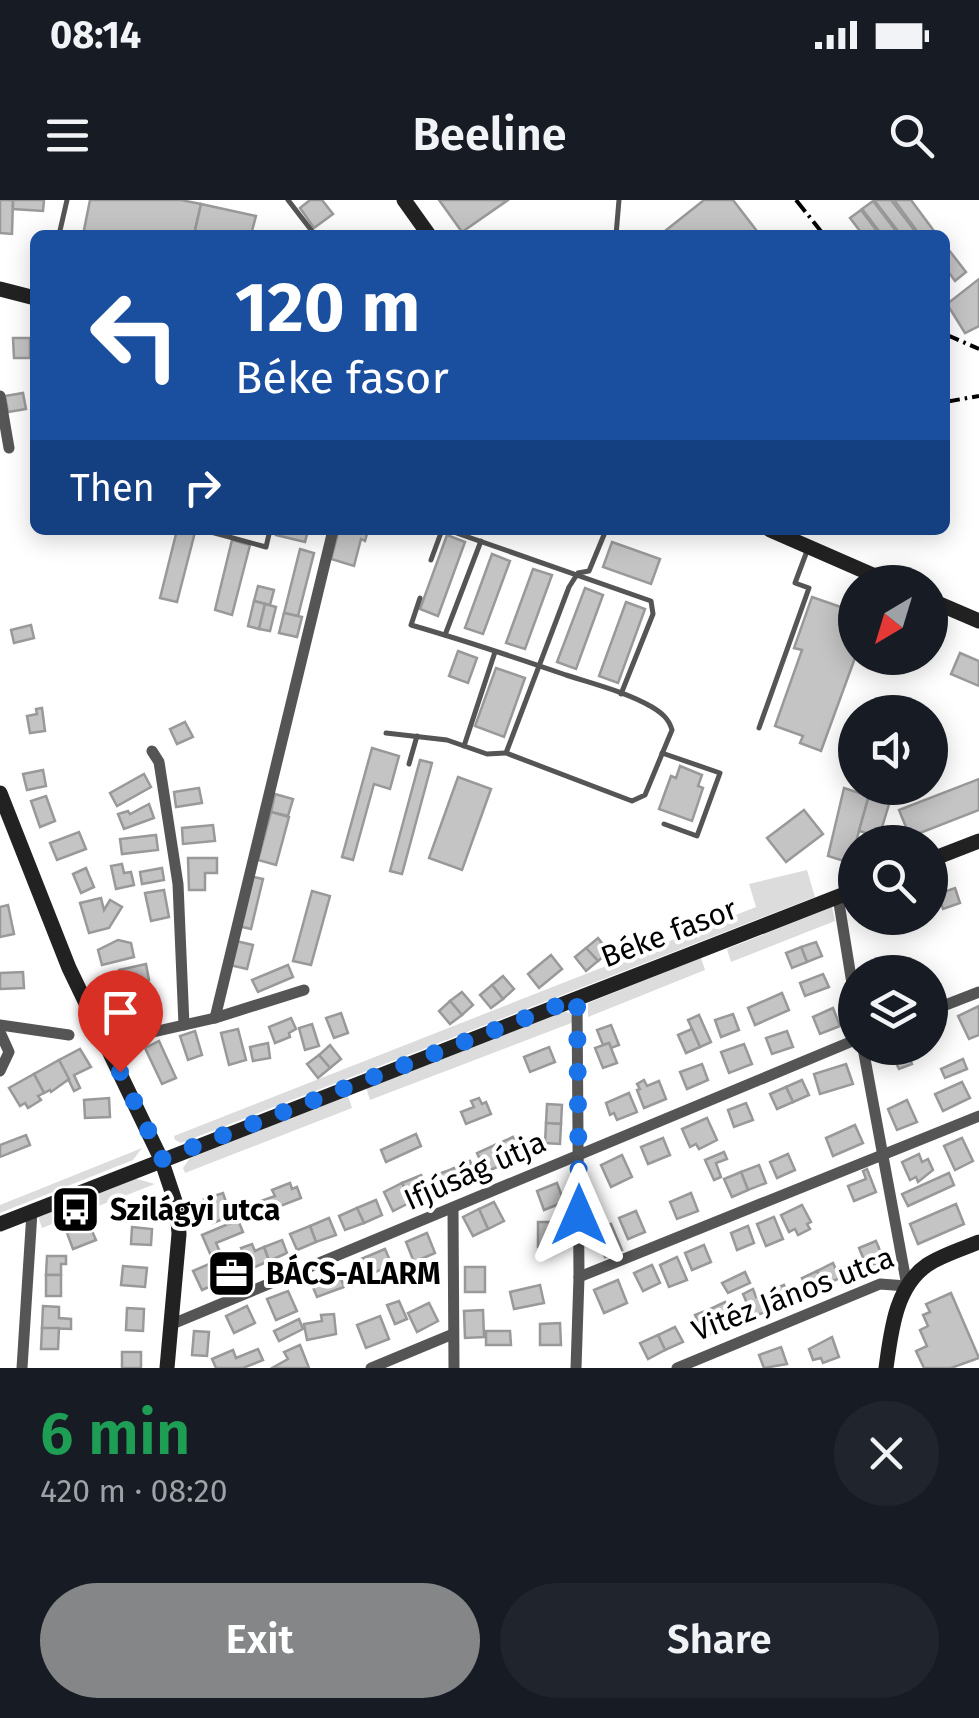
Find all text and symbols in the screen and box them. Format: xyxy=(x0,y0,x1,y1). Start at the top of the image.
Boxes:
text: 08:14 xyxy=(50,12,141,58)
icon: menu xyxy=(40,108,95,163)
text: Beeline xyxy=(412,108,567,162)
icon: search xyxy=(884,108,939,163)
text: 120 m xyxy=(235,266,420,350)
icon: left xyxy=(70,270,200,400)
text: Béke fasor xyxy=(235,351,449,405)
icon: right xyxy=(175,460,230,515)
text: Then xyxy=(70,465,155,511)
north arrow xyxy=(838,565,948,675)
map controls xyxy=(838,565,948,1065)
button: sound xyxy=(838,695,948,805)
button: search xyxy=(838,825,948,935)
street label: Béke fasor xyxy=(596,891,742,975)
button: layers xyxy=(838,955,948,1065)
pin xyxy=(78,970,163,1073)
icon: arrive xyxy=(93,985,148,1040)
street label: Ifjúság útja xyxy=(399,1124,551,1218)
position arrow xyxy=(527,1163,631,1267)
bus stop icon: Szilágyi utca xyxy=(49,1184,101,1236)
place label: Szilágyi utca xyxy=(110,1192,280,1228)
street label: Vitéz János utca xyxy=(687,1239,899,1349)
office icon: BÁCS-ALARM xyxy=(205,1248,257,1300)
place label: BÁCS-ALARM xyxy=(266,1253,441,1292)
text: 6 min xyxy=(40,1398,191,1470)
button: close xyxy=(834,1401,939,1506)
text: 420 m · 08:20 xyxy=(40,1472,228,1510)
button: Exit xyxy=(40,1583,480,1698)
button: Share xyxy=(500,1583,939,1698)

